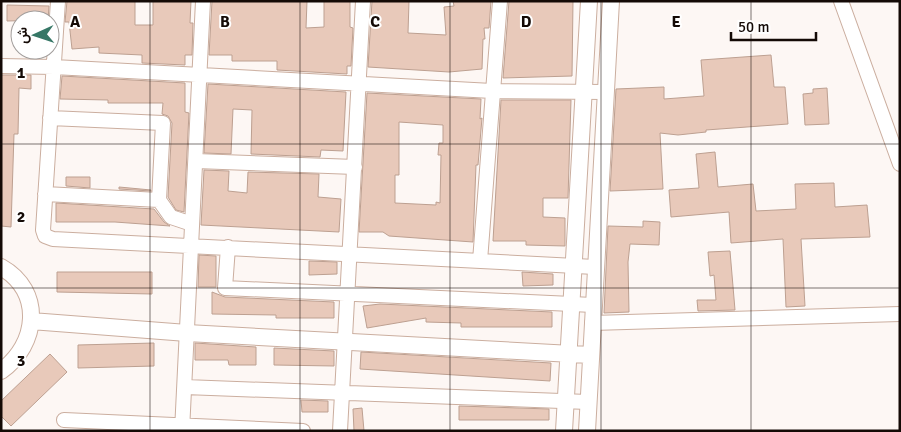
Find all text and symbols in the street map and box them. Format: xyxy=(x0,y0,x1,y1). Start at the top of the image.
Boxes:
north arrow xyxy=(10,10,60,60)
scale bar xyxy=(731,10,816,42)
text: A xyxy=(70,12,81,32)
text: B xyxy=(220,12,230,32)
text: C xyxy=(370,12,380,32)
text: D xyxy=(521,12,532,32)
text: E xyxy=(671,12,681,32)
text: 50 m xyxy=(738,18,769,36)
text: ش xyxy=(14,27,31,45)
text: 1 xyxy=(17,63,26,83)
text: 2 xyxy=(17,207,25,227)
text: 3 xyxy=(17,351,25,371)

